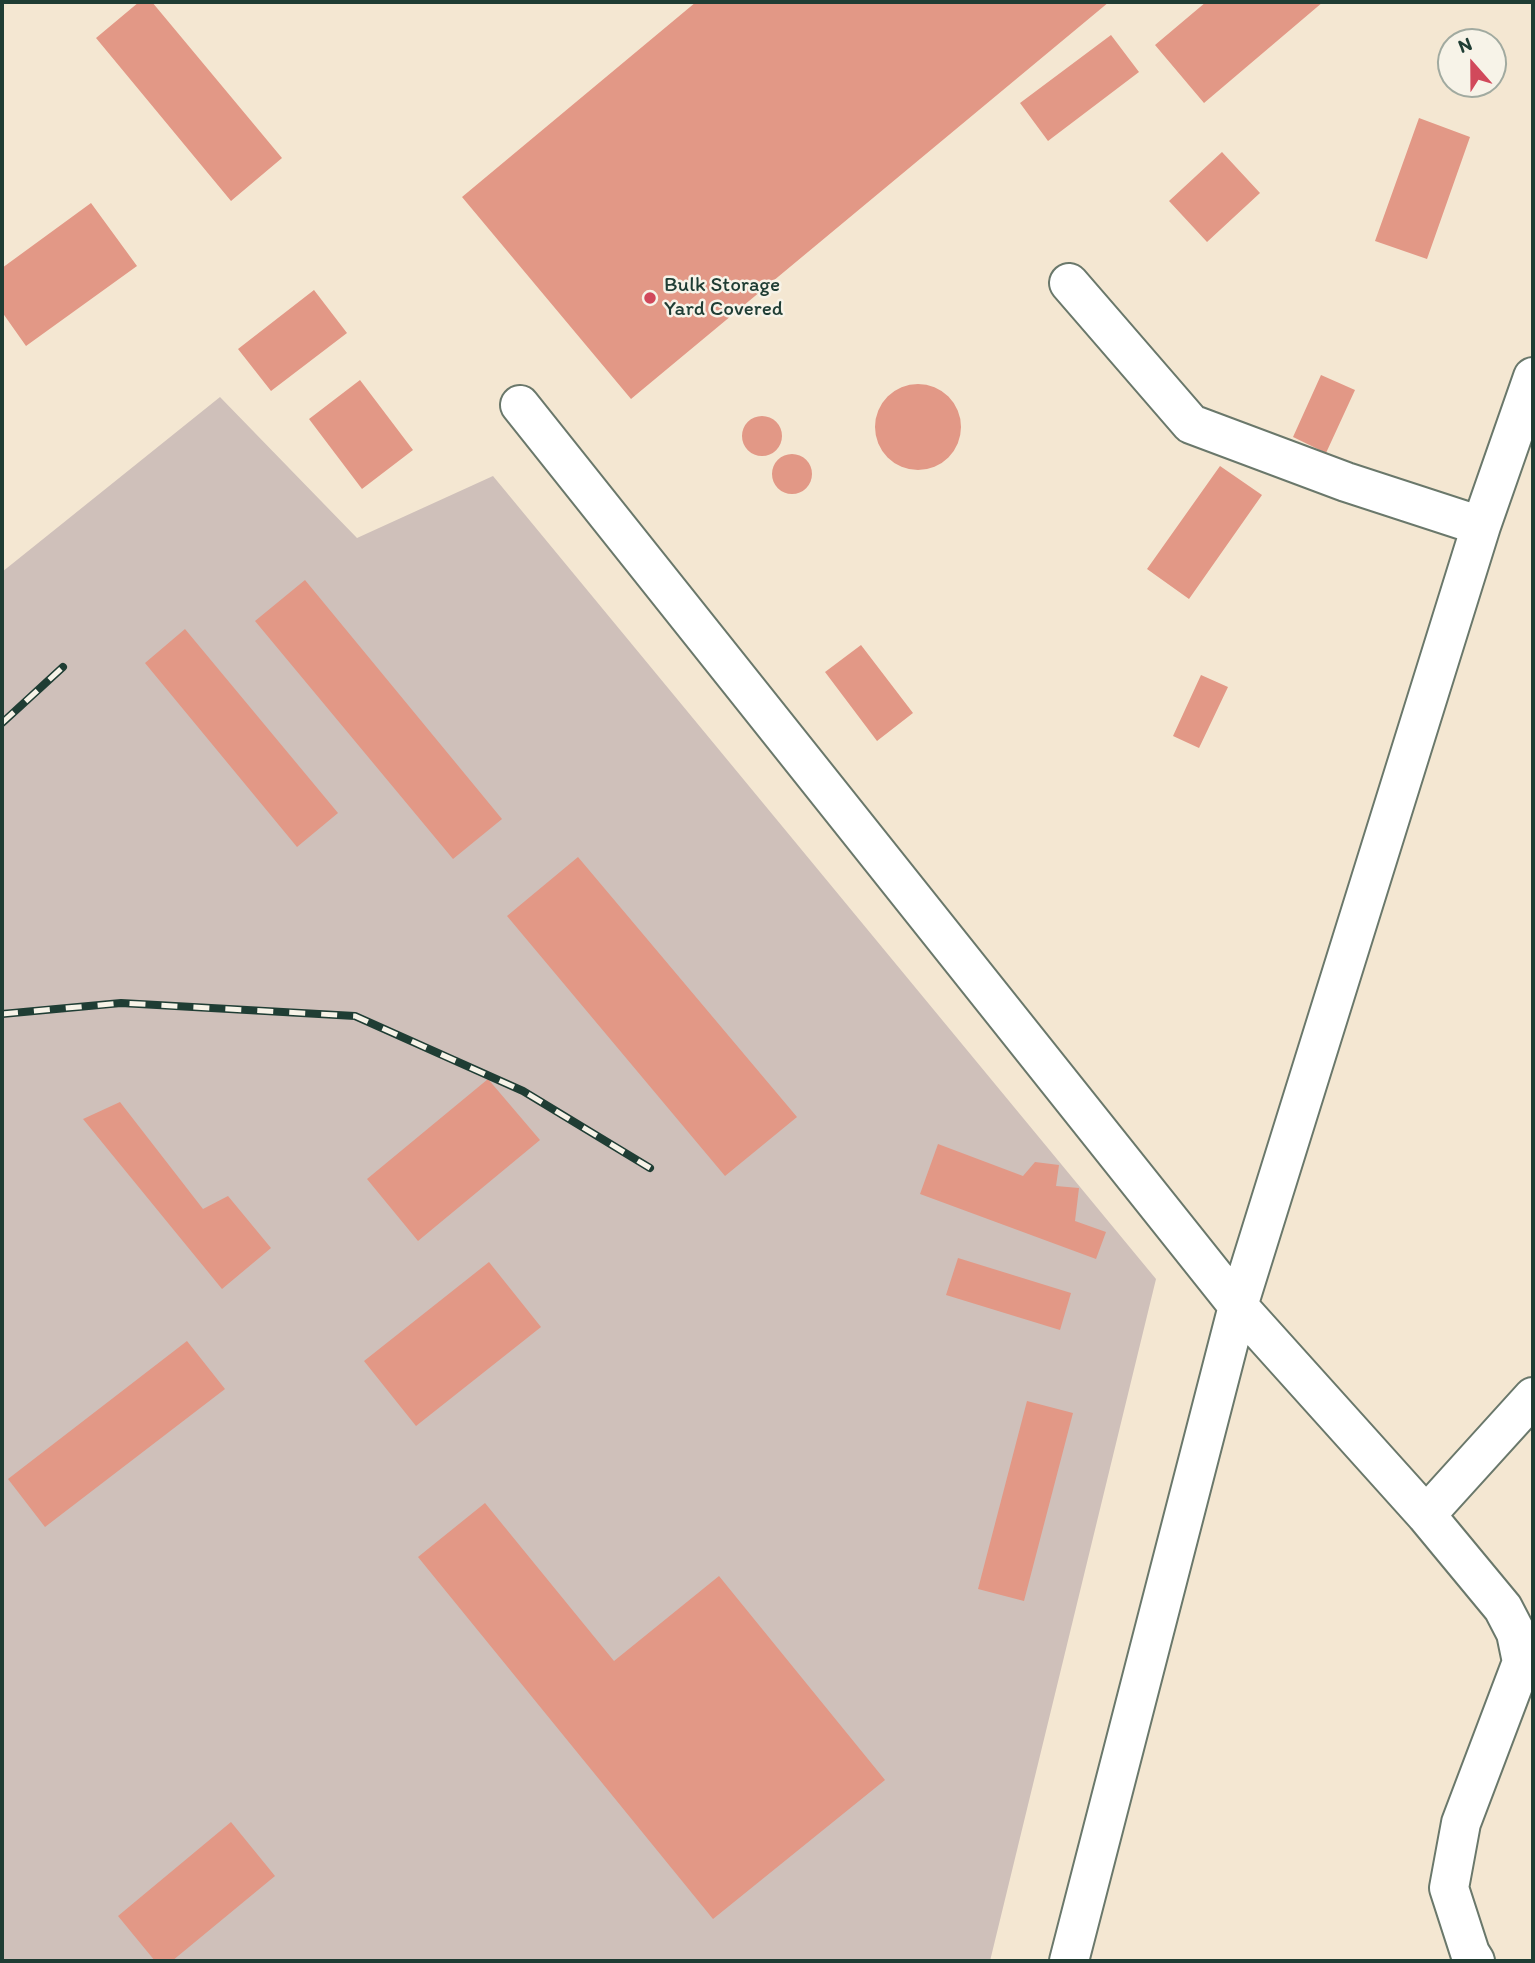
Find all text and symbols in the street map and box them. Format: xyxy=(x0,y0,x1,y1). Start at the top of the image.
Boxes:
north arrow xyxy=(1437,28,1507,98)
text: N xyxy=(1455,32,1475,58)
place label: Bulk Storage Yard Covered xyxy=(664,273,783,323)
marker: Bulk Storage Yard Covered xyxy=(642,290,658,306)

